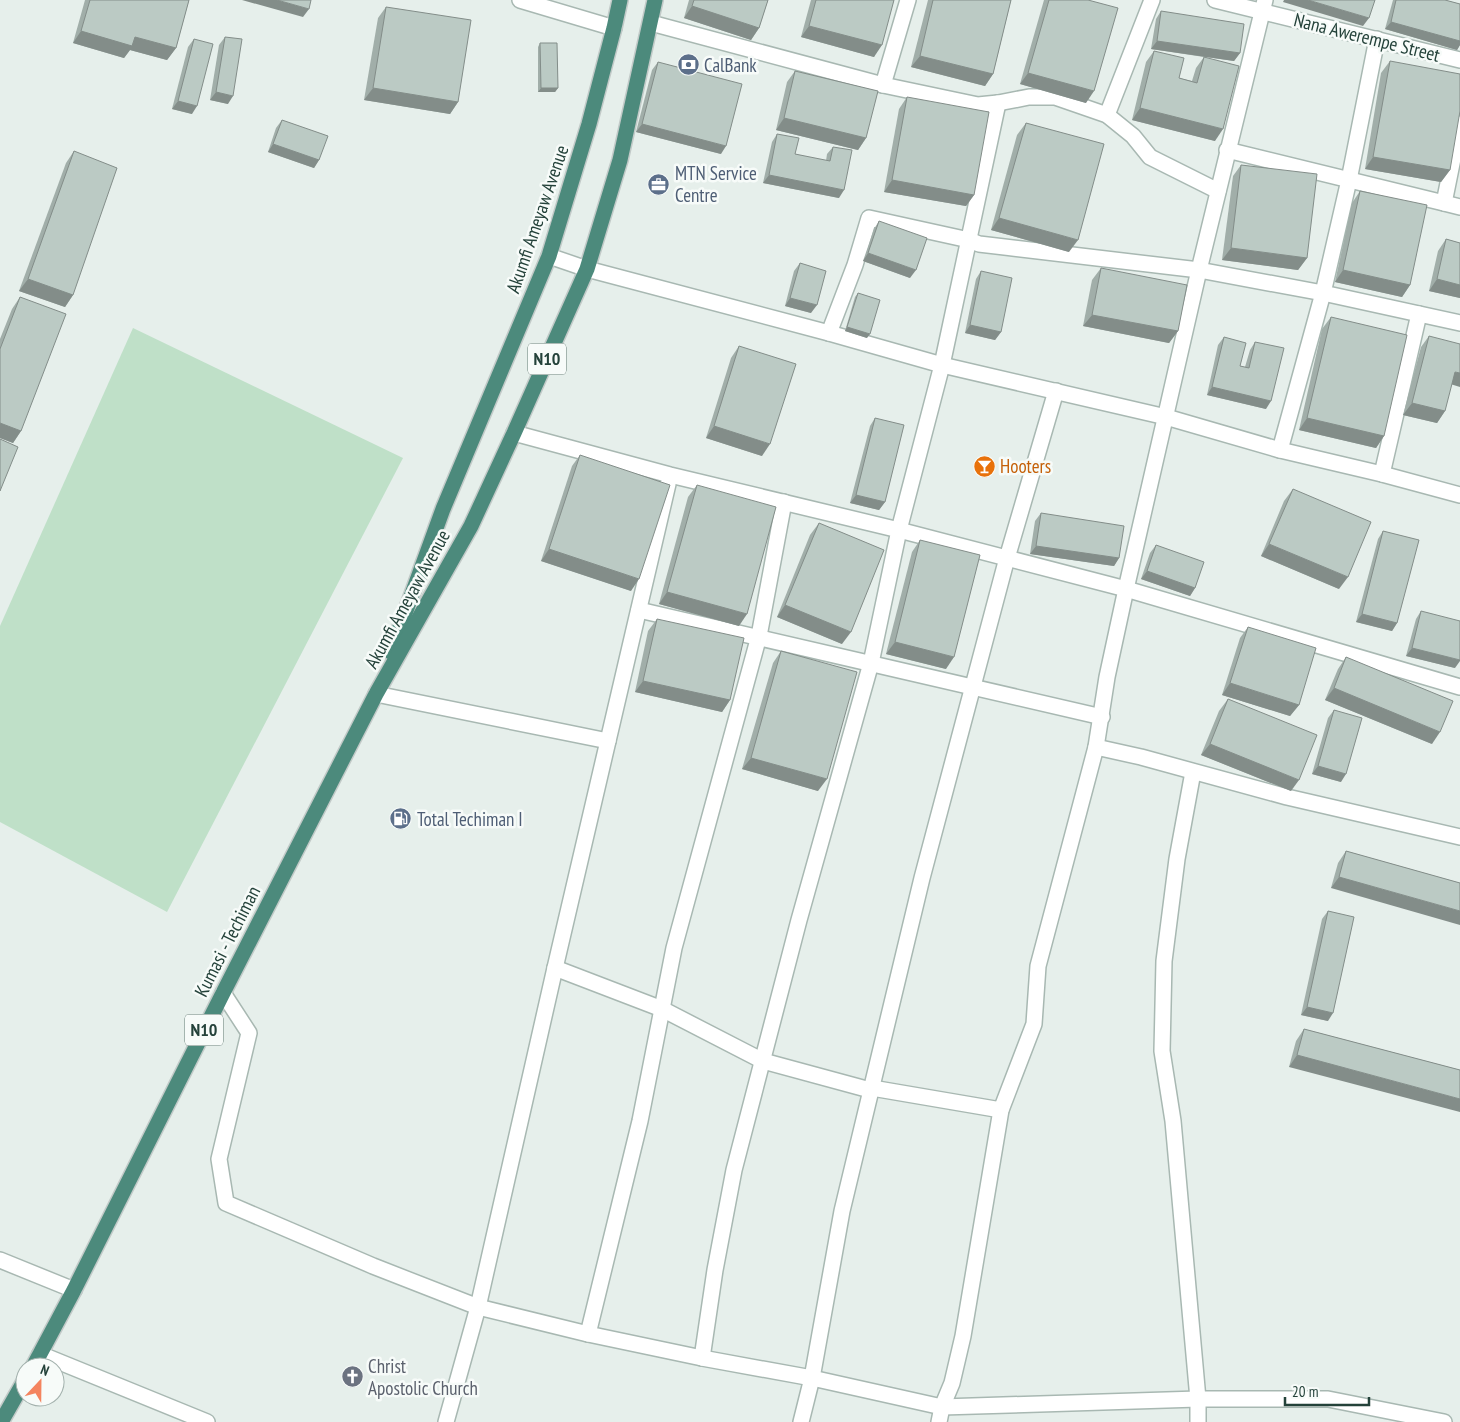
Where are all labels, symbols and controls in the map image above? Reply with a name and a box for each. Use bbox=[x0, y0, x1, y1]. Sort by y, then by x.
street label: Nana Awerempe Street bbox=[1291, 7, 1443, 67]
bank icon: CalBank bbox=[676, 53, 700, 77]
place label: CalBank bbox=[704, 53, 757, 77]
street label: Akumfi Ameyaw Avenue bbox=[500, 142, 574, 296]
place label: MTN Service Centre bbox=[675, 161, 757, 207]
office icon: MTN Service Centre bbox=[647, 172, 671, 196]
road number: N10 bbox=[528, 344, 566, 374]
bar icon: Hooters bbox=[972, 454, 996, 478]
place label: Hooters bbox=[1000, 454, 1051, 478]
street label: Akumfi Ameyaw Avenue bbox=[359, 525, 455, 673]
fuel station icon: Total Techiman I bbox=[389, 807, 413, 831]
place label: Total Techiman I bbox=[417, 807, 523, 831]
street label: Kumasi - Techiman bbox=[189, 882, 265, 1000]
road number: N10 bbox=[185, 1014, 223, 1046]
place label: Christ Apostolic Church bbox=[368, 1354, 478, 1400]
north arrow bbox=[15, 1357, 65, 1407]
text: N bbox=[38, 1360, 52, 1380]
church icon: Christ Apostolic Church bbox=[340, 1365, 364, 1389]
scale bar bbox=[1285, 1374, 1369, 1406]
text: 20 m bbox=[1292, 1382, 1318, 1401]

